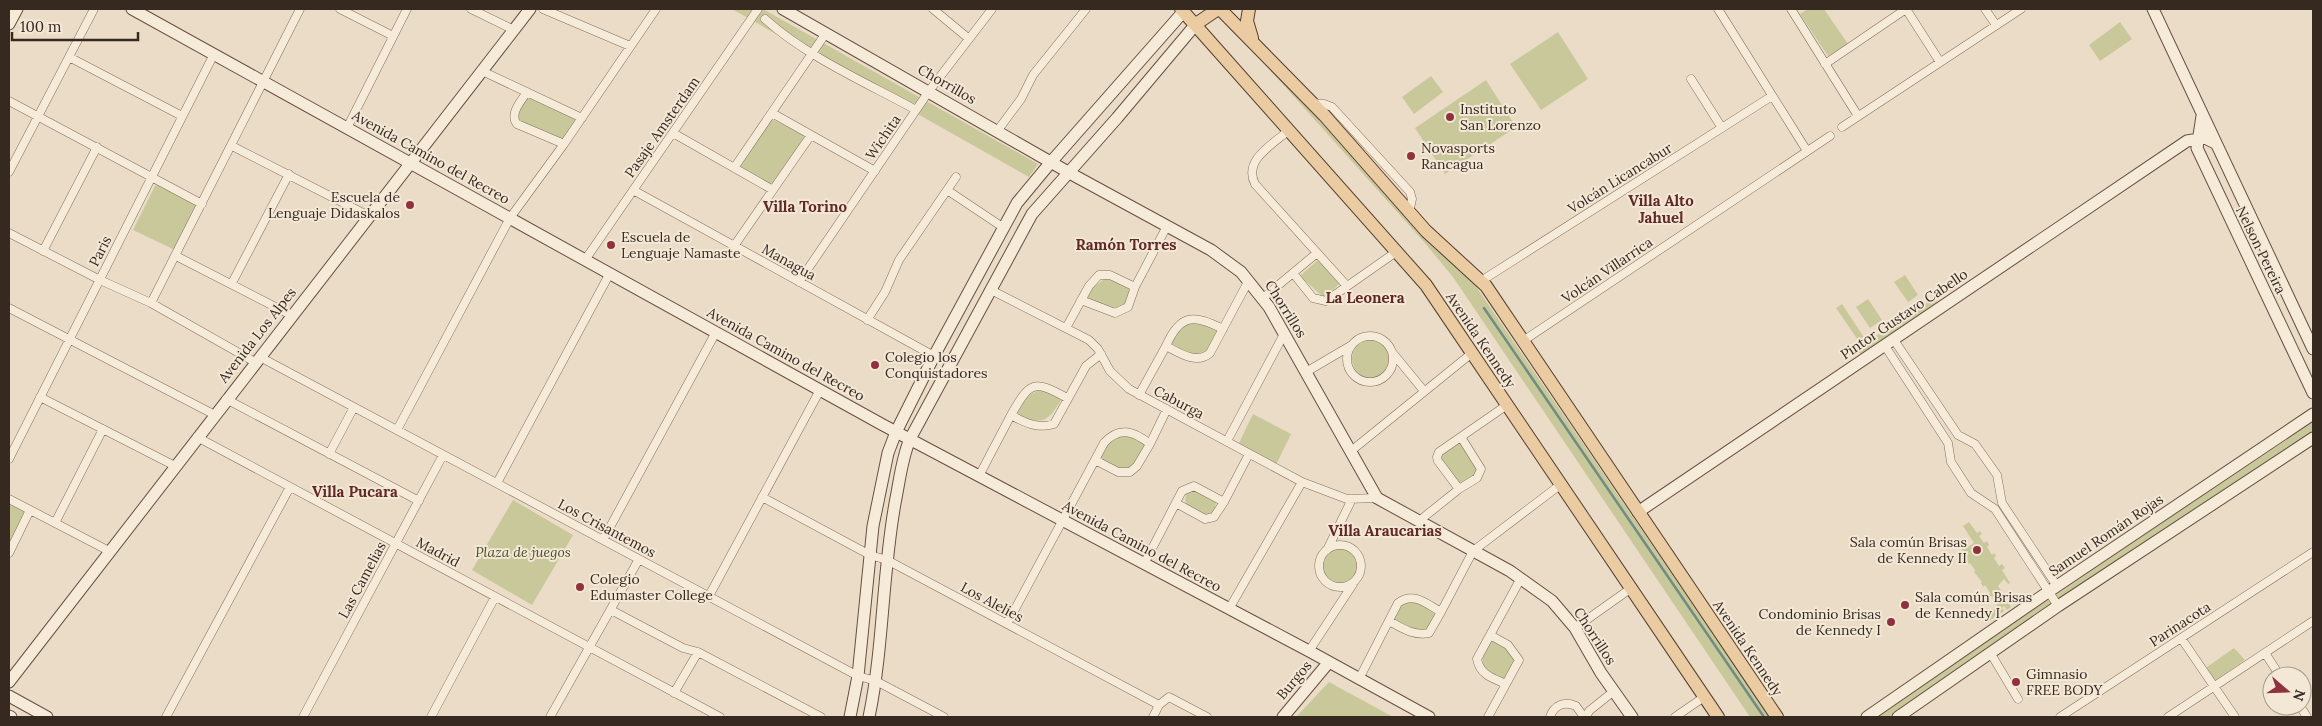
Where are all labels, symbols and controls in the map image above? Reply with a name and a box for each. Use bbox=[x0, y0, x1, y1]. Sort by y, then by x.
scale bar bbox=[12, 10, 139, 42]
text: 100 m bbox=[20, 17, 61, 36]
street label: Chorrillos bbox=[914, 60, 980, 108]
street label: Pasaje Amsterdam bbox=[620, 73, 704, 181]
place label: Instituto San Lorenzo bbox=[1460, 100, 1541, 134]
street label: Avenida Camino del Recreo bbox=[348, 106, 513, 208]
street label: Wichita bbox=[861, 111, 905, 163]
marker: Instituto San Lorenzo bbox=[1444, 111, 1456, 123]
place label: Novasports Rancagua bbox=[1421, 139, 1495, 173]
street label: Volcán Licancabur bbox=[1564, 139, 1676, 218]
marker: Novasports Rancagua bbox=[1405, 150, 1417, 162]
place label: Escuela de Lenguaje Didaskalos bbox=[268, 188, 400, 222]
district label: Villa Alto Jahuel bbox=[1628, 191, 1694, 227]
district label: Villa Torino bbox=[763, 197, 847, 216]
marker: Escuela de Lenguaje Didaskalos bbox=[404, 199, 416, 211]
street label: Nelson Pereira bbox=[2232, 203, 2290, 297]
place label: Escuela de Lenguaje Namaste bbox=[621, 228, 741, 262]
street label: Paris bbox=[85, 233, 115, 269]
street label: Volcán Villarrica bbox=[1557, 233, 1656, 308]
district label: Ramón Torres bbox=[1075, 235, 1177, 254]
marker: Escuela de Lenguaje Namaste bbox=[605, 239, 617, 251]
street label: Managua bbox=[759, 240, 819, 284]
street label: Pintor Gustavo Cabello bbox=[1837, 265, 1971, 363]
street label: Chorrillos bbox=[1261, 277, 1311, 341]
street label: Avenida Los Alpes bbox=[214, 284, 300, 387]
district label: La Leonera bbox=[1325, 288, 1405, 307]
street label: Avenida Kennedy bbox=[1442, 288, 1520, 392]
street label: Avenida Camino del Recreo bbox=[703, 303, 868, 405]
place label: Colegio los Conquistadores bbox=[885, 348, 988, 382]
marker: Colegio los Conquistadores bbox=[869, 359, 881, 371]
street label: Caburga bbox=[1151, 381, 1207, 423]
district label: Villa Pucara bbox=[312, 482, 398, 501]
street label: Samuel Román Rojas bbox=[2045, 490, 2167, 580]
street label: Los Crisantemos bbox=[555, 495, 659, 561]
street label: Avenida Camino del Recreo bbox=[1059, 496, 1225, 596]
district label: Villa Araucarias bbox=[1328, 521, 1442, 540]
street label: Madrid bbox=[413, 533, 463, 571]
place label: Sala común Brisas de Kennedy II bbox=[1850, 533, 1967, 567]
street label: Las Camelias bbox=[334, 539, 390, 621]
park label: Plaza de juegos bbox=[475, 543, 571, 561]
marker: Sala común Brisas de Kennedy II bbox=[1971, 544, 1983, 556]
place label: Colegio Edumaster College bbox=[590, 570, 713, 604]
street label: Los Alelies bbox=[958, 578, 1026, 626]
marker: Colegio Edumaster College bbox=[574, 581, 586, 593]
place label: Sala común Brisas de Kennedy I bbox=[1915, 588, 2032, 622]
street label: Avenida Kennedy bbox=[1709, 596, 1787, 700]
street label: Parinacota bbox=[2146, 598, 2214, 650]
marker: Sala común Brisas de Kennedy I bbox=[1899, 599, 1911, 611]
street label: Chorrillos bbox=[1570, 604, 1620, 668]
place label: Condominio Brisas de Kennedy I bbox=[1758, 605, 1881, 639]
marker: Condominio Brisas de Kennedy I bbox=[1885, 616, 1897, 628]
street label: Burgos bbox=[1273, 657, 1315, 703]
place label: Gimnasio FREE BODY bbox=[2026, 665, 2103, 699]
north arrow bbox=[2262, 666, 2312, 716]
marker: Gimnasio FREE BODY bbox=[2010, 676, 2022, 688]
text: N bbox=[2289, 687, 2310, 703]

